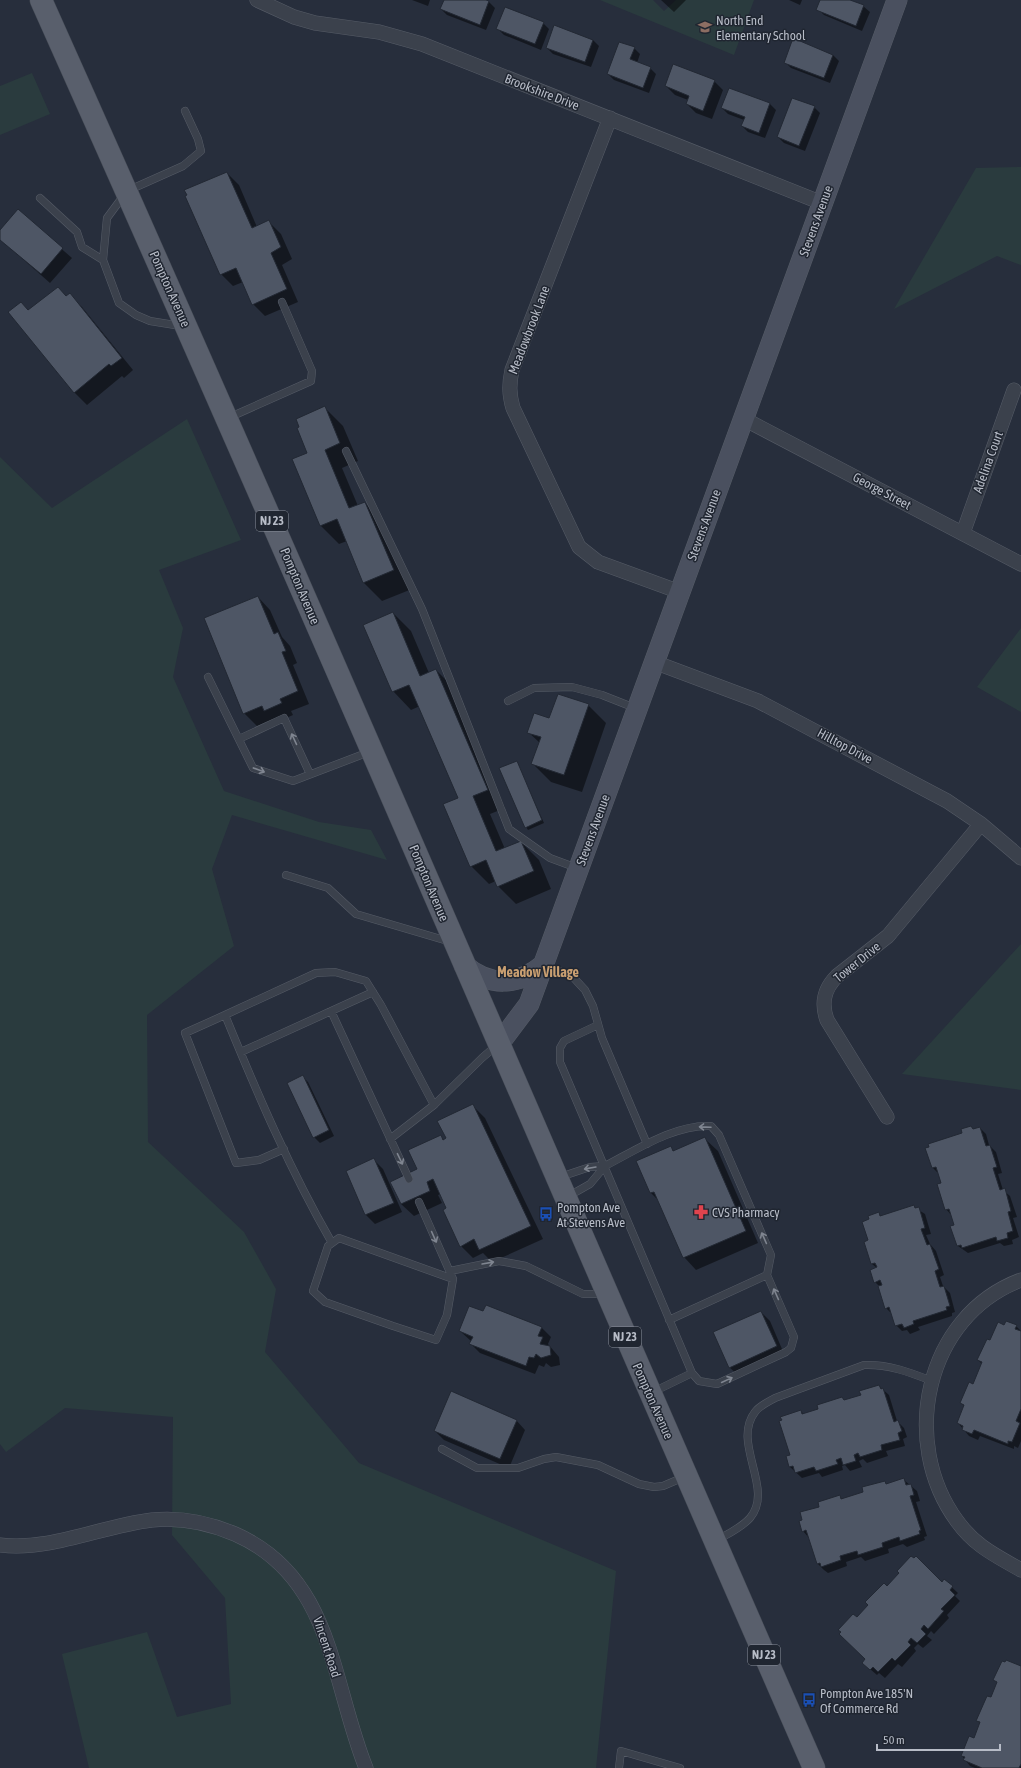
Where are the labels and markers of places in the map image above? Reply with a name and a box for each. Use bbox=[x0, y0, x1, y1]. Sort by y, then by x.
place label: North End Elementary School bbox=[716, 13, 806, 43]
school or university icon: North End Elementary School bbox=[697, 19, 713, 35]
place label: Pompton Ave At Stevens Ave bbox=[557, 1200, 625, 1230]
pharmacy icon: CVS Pharmacy bbox=[693, 1204, 709, 1220]
place label: CVS Pharmacy bbox=[712, 1205, 780, 1220]
bus stop icon: Pompton Ave At Stevens Ave bbox=[538, 1206, 554, 1222]
place label: Pompton Ave 185'N Of Commerce Rd bbox=[820, 1686, 913, 1716]
bus stop icon: Pompton Ave 185'N Of Commerce Rd bbox=[801, 1692, 817, 1708]

